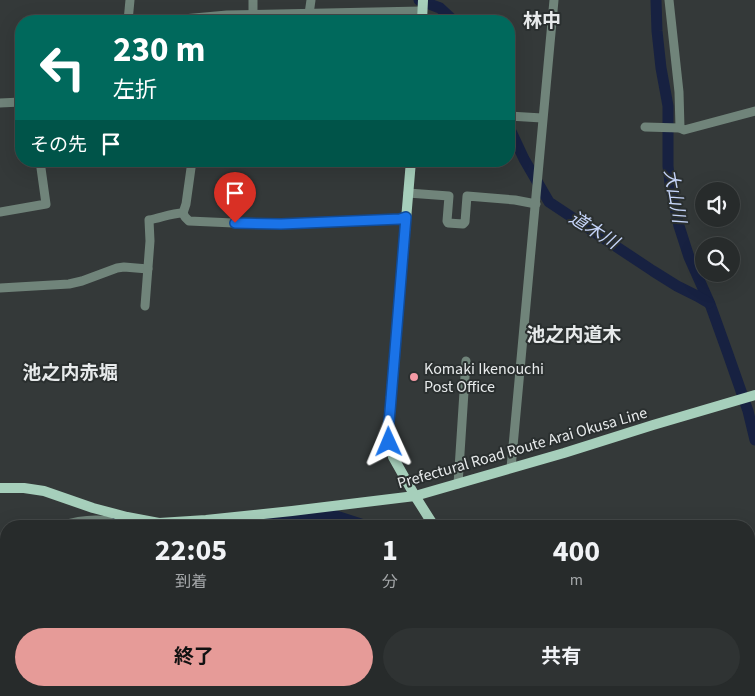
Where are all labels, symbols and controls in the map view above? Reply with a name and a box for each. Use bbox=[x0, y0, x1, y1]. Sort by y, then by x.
district label: 林中 bbox=[523, 8, 561, 35]
text: 230 m bbox=[113, 25, 205, 75]
icon: left bbox=[30, 35, 95, 100]
text: 左折 bbox=[113, 74, 157, 106]
icon: arrive bbox=[97, 130, 125, 158]
text: その先 bbox=[30, 132, 87, 159]
water label: 大山川 bbox=[658, 167, 692, 227]
pin bbox=[214, 172, 256, 223]
icon: arrive bbox=[221, 179, 249, 207]
map controls bbox=[695, 182, 740, 282]
button: sound bbox=[695, 182, 740, 227]
water label: 道木川 bbox=[564, 206, 625, 256]
button: search bbox=[695, 237, 740, 282]
district label: 池之内道木 bbox=[526, 322, 622, 349]
place label: Komaki Ikenouchi Post Office bbox=[424, 358, 544, 398]
district label: 池之内赤堀 bbox=[22, 360, 118, 387]
marker: Komaki Ikenouchi Post Office bbox=[408, 371, 420, 383]
street label: Prefectural Road Route Arai Okusa Line bbox=[395, 402, 650, 494]
position arrow bbox=[362, 415, 414, 467]
text: 22:05 bbox=[155, 529, 227, 572]
text: 1 bbox=[382, 529, 398, 572]
text: 400 bbox=[553, 530, 600, 573]
text: m bbox=[570, 569, 583, 591]
text: 到着 bbox=[175, 571, 207, 593]
text: 分 bbox=[382, 571, 398, 593]
button: 終了 bbox=[15, 628, 373, 686]
button: 共有 bbox=[383, 628, 740, 686]

